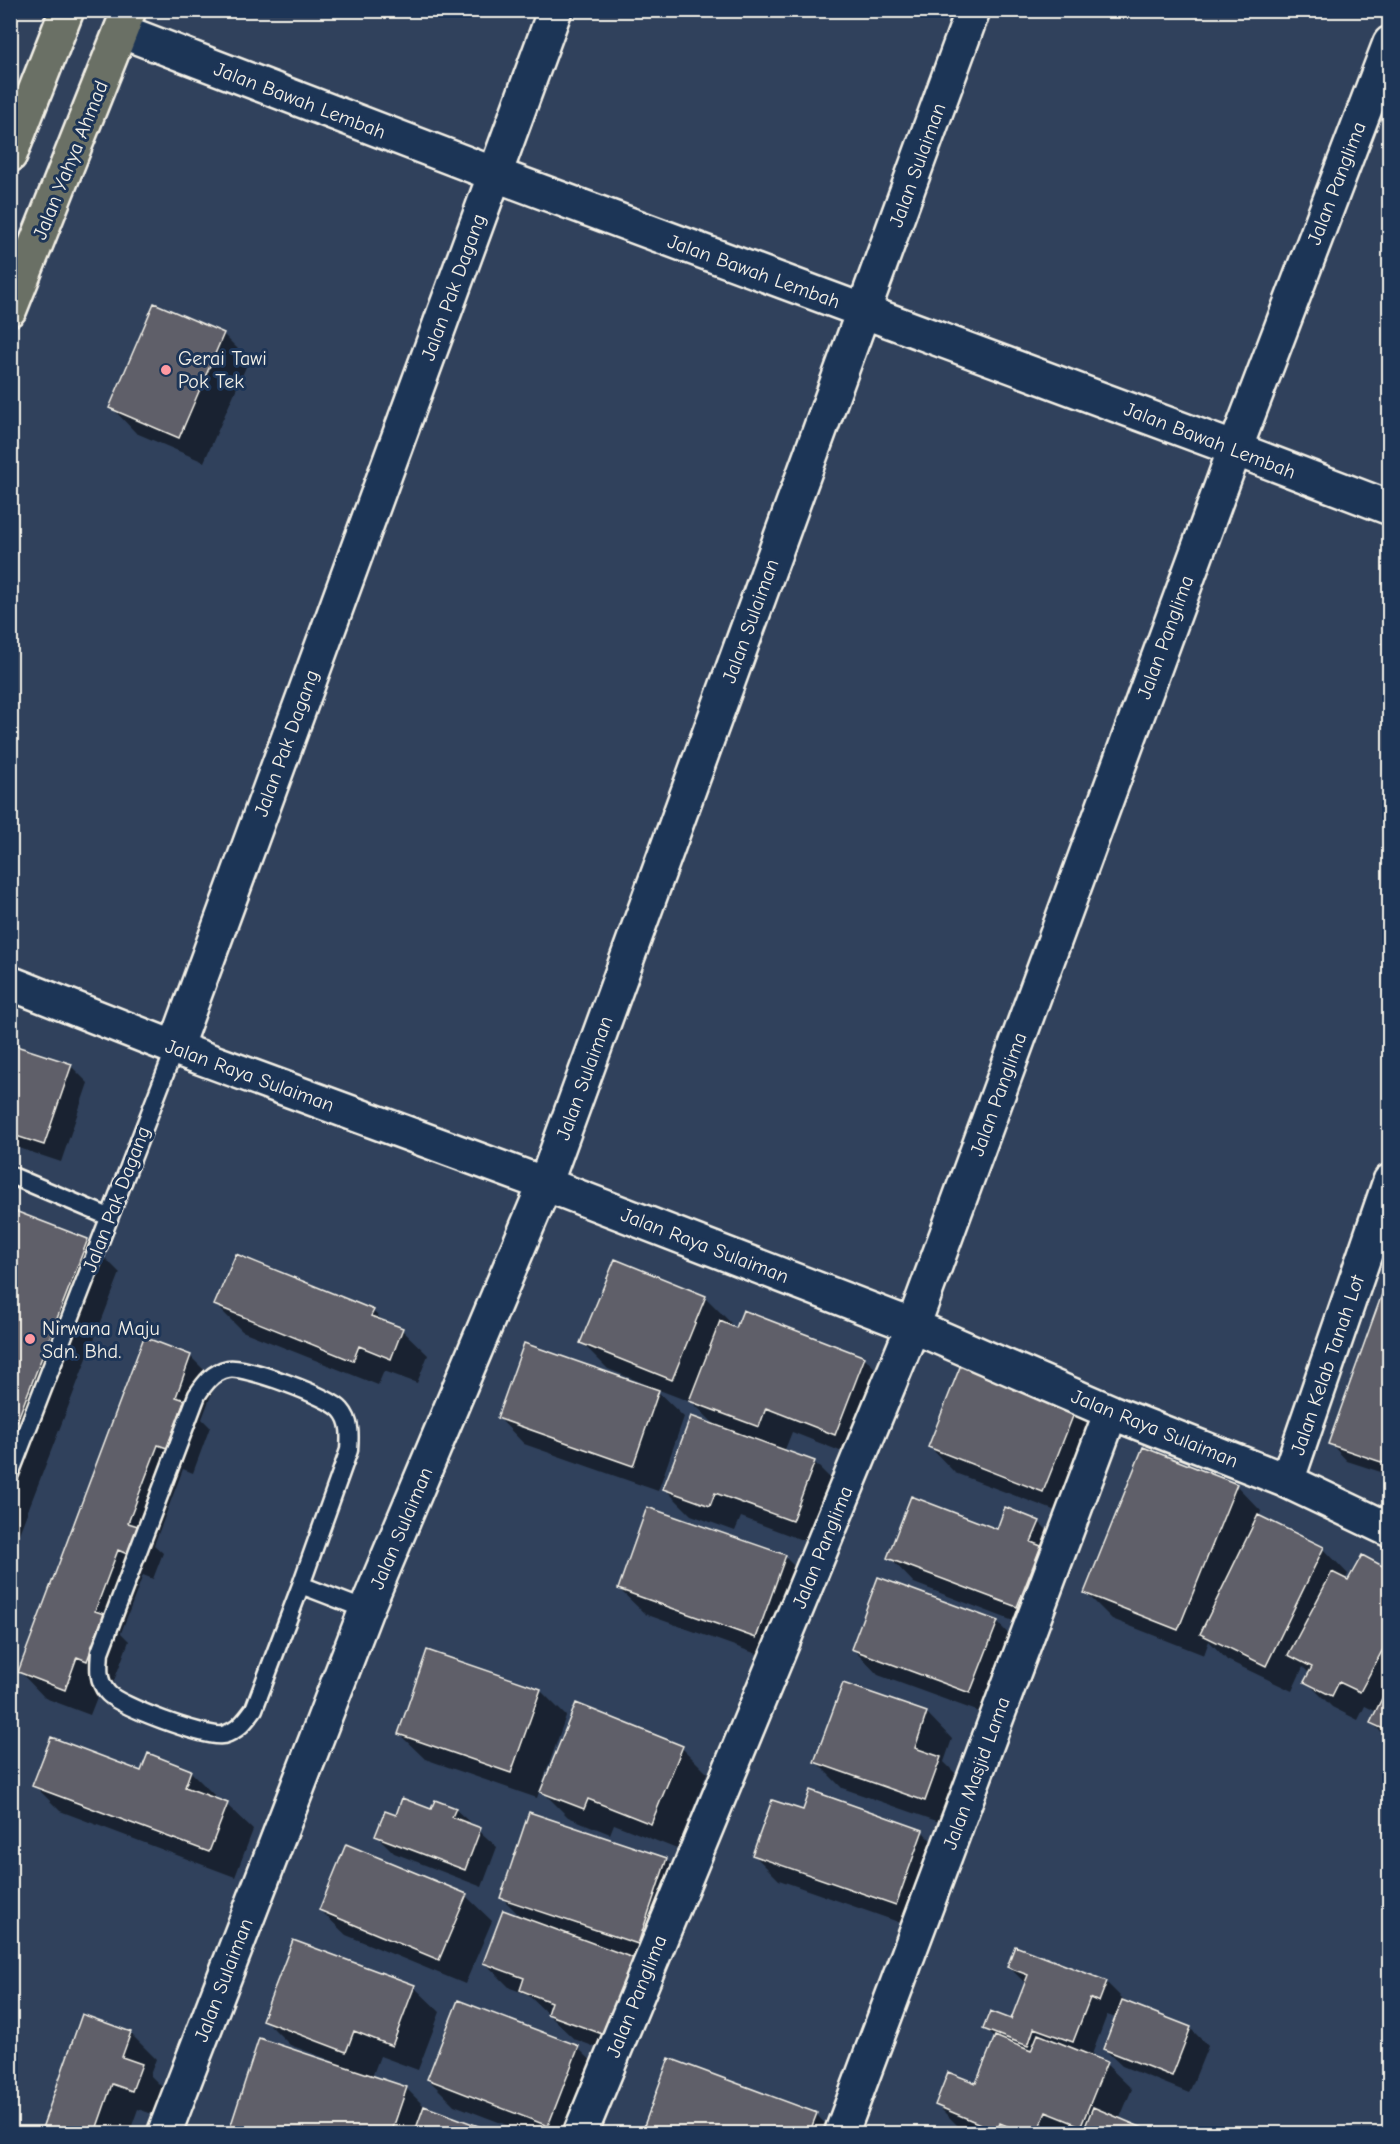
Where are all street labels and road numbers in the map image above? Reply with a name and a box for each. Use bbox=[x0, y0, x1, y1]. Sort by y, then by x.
street label: Jalan Bawah Lembah bbox=[211, 57, 389, 144]
street label: Jalan Yahya Ahmad bbox=[28, 78, 113, 243]
street label: Jalan Sulaiman bbox=[884, 100, 951, 230]
street label: Jalan Panglima bbox=[1302, 118, 1371, 248]
street label: Jalan Pak Dagang bbox=[416, 211, 491, 364]
street label: Jalan Bawah Lembah bbox=[664, 230, 843, 313]
street label: Jalan Bawah Lembah bbox=[1121, 397, 1299, 484]
street label: Jalan Sulaiman bbox=[717, 556, 784, 686]
street label: Jalan Panglima bbox=[1132, 572, 1199, 702]
street label: Jalan Pak Dagang bbox=[249, 667, 324, 820]
street label: Jalan Sulaiman bbox=[551, 1013, 618, 1143]
street label: Jalan Panglima bbox=[965, 1029, 1032, 1159]
street label: Jalan Raya Sulaiman bbox=[162, 1034, 337, 1117]
street label: Jalan Pak Dagang bbox=[78, 1123, 155, 1275]
street label: Jalan Raya Sulaiman bbox=[618, 1203, 792, 1288]
street label: Jalan Kelab Tanah Lot bbox=[1286, 1271, 1369, 1458]
street label: Jalan Raya Sulaiman bbox=[1068, 1384, 1242, 1472]
street label: Jalan Sulaiman bbox=[365, 1464, 438, 1593]
street label: Jalan Panglima bbox=[787, 1483, 857, 1612]
street label: Jalan Masjid Lama bbox=[938, 1694, 1015, 1853]
street label: Jalan Sulaiman bbox=[189, 1915, 258, 2045]
street label: Jalan Panglima bbox=[601, 1932, 671, 2061]

